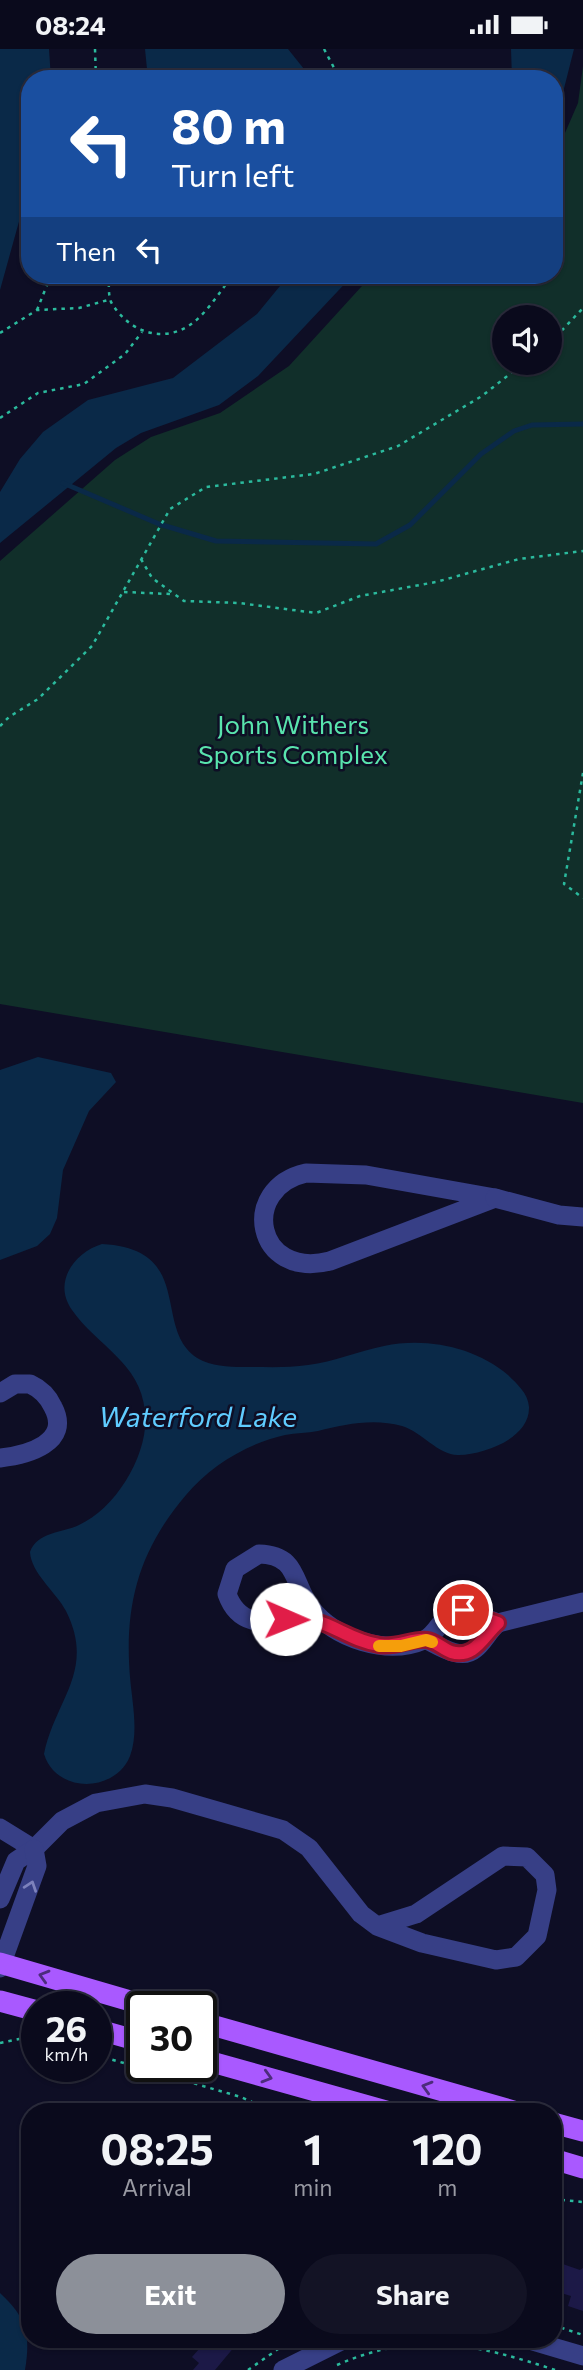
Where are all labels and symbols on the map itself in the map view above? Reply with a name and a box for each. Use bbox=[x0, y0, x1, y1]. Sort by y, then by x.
park label: John Withers Sports Complex bbox=[198, 708, 388, 769]
water label: Waterford Lake bbox=[99, 1399, 297, 1433]
pin bbox=[433, 1580, 493, 1640]
position arrow bbox=[249, 1582, 323, 1656]
one-way arrow bbox=[23, 1880, 37, 1893]
one-way arrow bbox=[39, 1970, 51, 1985]
speed limit sign: 30 bbox=[126, 1991, 217, 2082]
one-way arrow bbox=[261, 2069, 273, 2084]
one-way arrow bbox=[422, 2080, 434, 2095]

